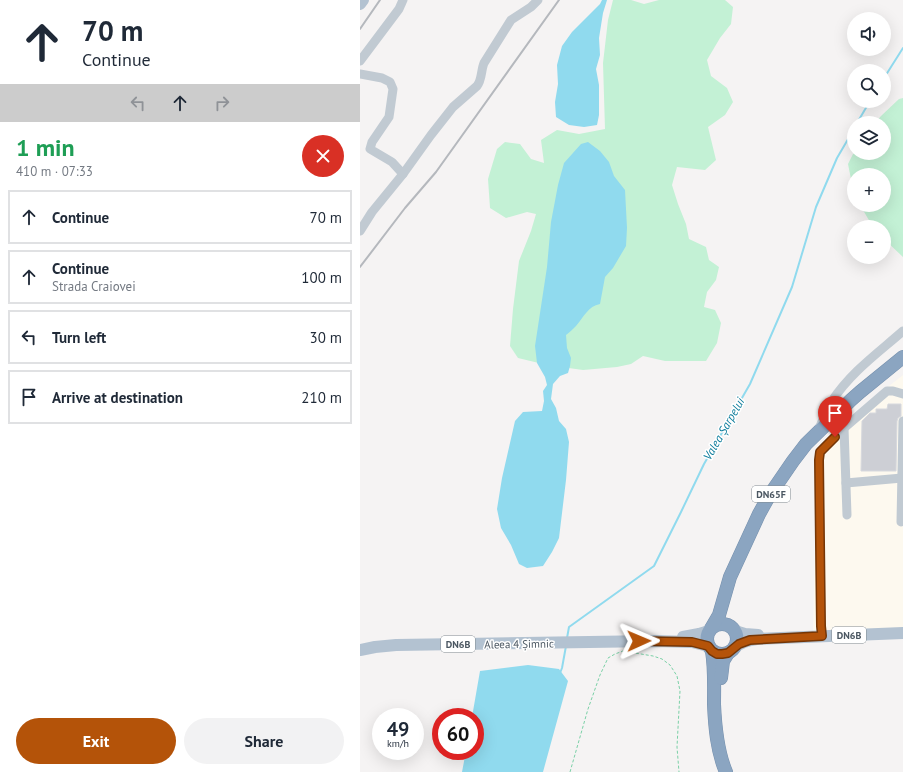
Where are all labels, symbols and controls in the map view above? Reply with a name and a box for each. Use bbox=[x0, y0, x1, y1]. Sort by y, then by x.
text: 70 m bbox=[82, 12, 143, 49]
map controls bbox=[847, 12, 891, 264]
button: sound bbox=[847, 12, 891, 56]
icon: ahead bbox=[16, 16, 68, 68]
text: Continue bbox=[82, 48, 151, 71]
button: search bbox=[847, 64, 891, 108]
icon: left bbox=[127, 92, 149, 114]
icon: ahead bbox=[169, 92, 191, 114]
icon: right bbox=[211, 92, 233, 114]
button: layers bbox=[847, 116, 891, 160]
text: 1 min bbox=[16, 132, 75, 163]
button: close bbox=[302, 135, 344, 177]
text: 410 m · 07:33 bbox=[16, 163, 93, 180]
button: + bbox=[847, 168, 891, 212]
icon: ahead bbox=[18, 206, 40, 228]
text: Continue bbox=[52, 208, 109, 227]
text: 70 m bbox=[309, 208, 342, 227]
button: − bbox=[847, 220, 891, 264]
text: Continue bbox=[52, 259, 109, 278]
icon: ahead bbox=[18, 266, 40, 288]
text: 100 m bbox=[301, 268, 342, 287]
text: Strada Craiovei bbox=[52, 278, 136, 295]
icon: left bbox=[18, 326, 40, 348]
text: Turn left bbox=[52, 328, 106, 347]
text: 30 m bbox=[309, 328, 342, 347]
icon: arrive bbox=[18, 386, 40, 408]
text: Arrive at destination bbox=[52, 388, 183, 407]
text: 210 m bbox=[301, 388, 342, 407]
water label: Valea Șarpelui bbox=[700, 394, 748, 463]
pin bbox=[818, 396, 852, 437]
icon: arrive bbox=[824, 402, 846, 424]
road number: DN65F bbox=[752, 486, 790, 502]
position arrow bbox=[618, 620, 660, 662]
road number: DN6B bbox=[832, 627, 866, 643]
road number: DN6B bbox=[441, 636, 475, 652]
street label: Aleea 4 Șimnic bbox=[484, 636, 554, 652]
speed limit sign: 60 bbox=[432, 708, 484, 760]
text: 49 bbox=[387, 716, 409, 742]
button: Exit bbox=[16, 718, 176, 764]
button: Share bbox=[184, 718, 344, 764]
text: km/h bbox=[387, 737, 409, 750]

